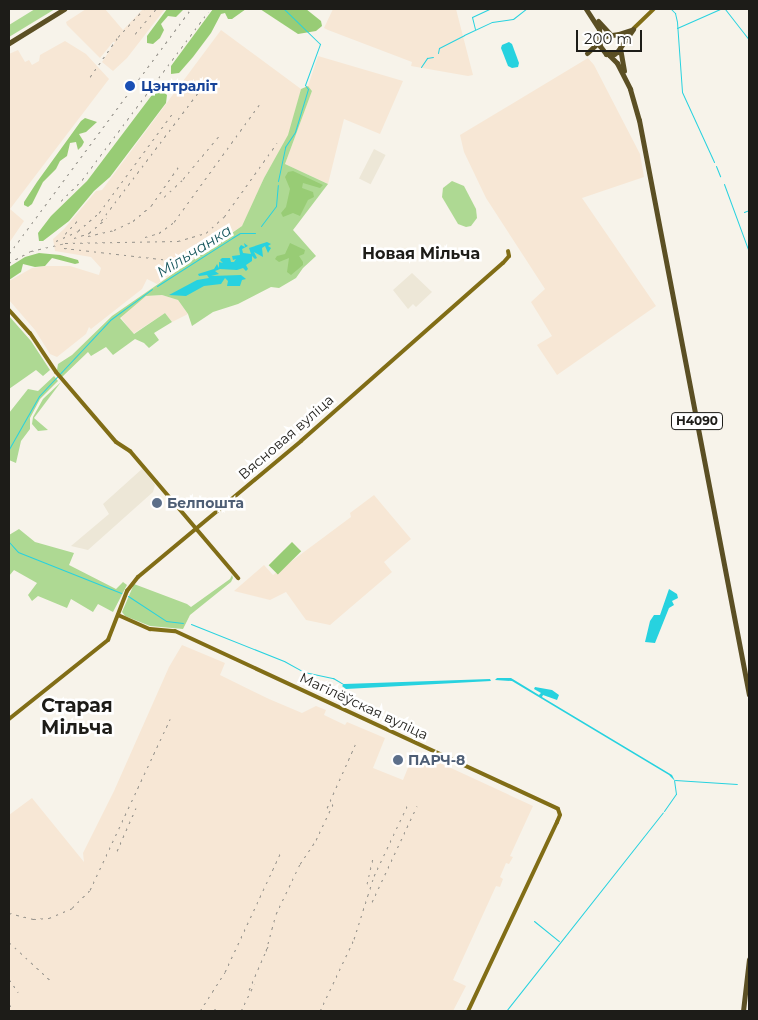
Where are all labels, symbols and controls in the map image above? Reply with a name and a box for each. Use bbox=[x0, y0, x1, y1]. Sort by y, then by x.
scale bar bbox=[578, 20, 644, 52]
text: 200 m bbox=[584, 29, 632, 48]
place label: Цэнтраліт bbox=[141, 78, 217, 94]
marker: Цэнтраліт bbox=[123, 79, 137, 93]
water label: Мільчанка bbox=[153, 221, 235, 281]
district label: Новая Мільча bbox=[362, 244, 480, 264]
street label: Вясновая вуліца bbox=[235, 391, 337, 483]
road number: Н4090 bbox=[671, 412, 723, 431]
place label: Белпошта bbox=[167, 495, 244, 511]
marker: Белпошта bbox=[151, 497, 163, 509]
street label: Магілёўская вуліца bbox=[297, 669, 431, 743]
district label: Старая Мільча bbox=[41, 695, 113, 739]
place label: ПАРЧ-8 bbox=[408, 752, 465, 768]
marker: ПАРЧ-8 bbox=[392, 754, 404, 766]

